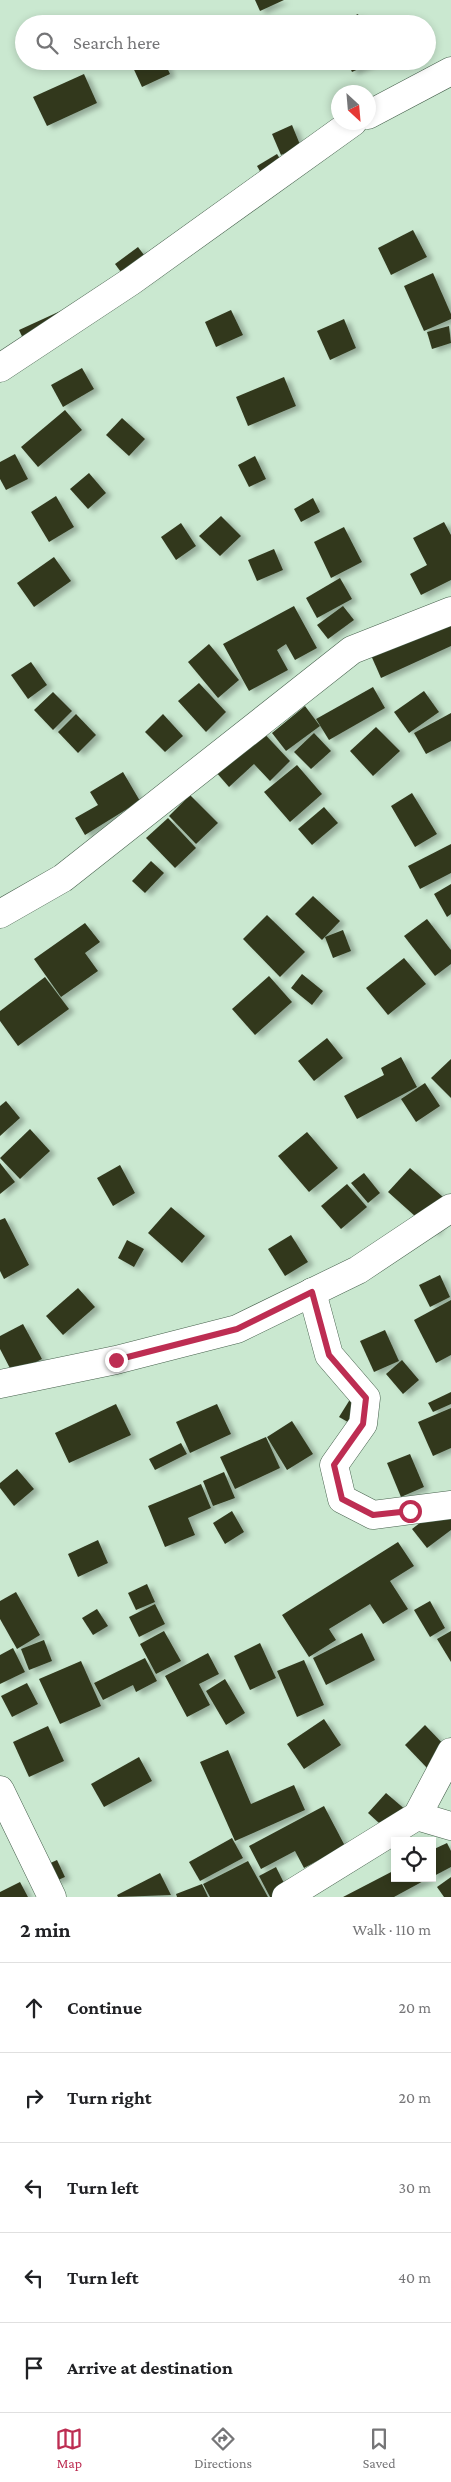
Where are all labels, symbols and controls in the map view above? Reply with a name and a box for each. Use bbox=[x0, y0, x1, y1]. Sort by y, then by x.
search box bbox=[15, 15, 436, 70]
icon: search bbox=[33, 29, 61, 57]
text: Search here bbox=[73, 32, 160, 53]
north arrow bbox=[331, 85, 376, 130]
route end bbox=[105, 1349, 128, 1372]
route start bbox=[399, 1500, 422, 1523]
map controls bbox=[391, 1837, 436, 1882]
button: locate bbox=[391, 1837, 436, 1882]
text: 2 min bbox=[20, 1918, 71, 1942]
text: Walk · 110 m bbox=[352, 1921, 431, 1938]
icon: ahead bbox=[20, 1994, 48, 2022]
text: Continue bbox=[67, 1997, 142, 2018]
text: 20 m bbox=[398, 1999, 431, 2016]
icon: right bbox=[20, 2084, 48, 2112]
text: Turn right bbox=[67, 2087, 152, 2108]
text: 20 m bbox=[398, 2089, 431, 2106]
icon: left bbox=[20, 2174, 48, 2202]
text: Turn left bbox=[67, 2177, 139, 2198]
text: 30 m bbox=[399, 2179, 431, 2196]
icon: left bbox=[20, 2264, 48, 2292]
text: Turn left bbox=[67, 2267, 139, 2288]
text: 40 m bbox=[398, 2269, 431, 2286]
icon: arrive bbox=[20, 2354, 48, 2382]
text: Arrive at destination bbox=[67, 2357, 233, 2378]
tab: Map bbox=[55, 2425, 83, 2471]
tab: Directions bbox=[194, 2425, 252, 2471]
tab: Saved bbox=[363, 2425, 396, 2471]

